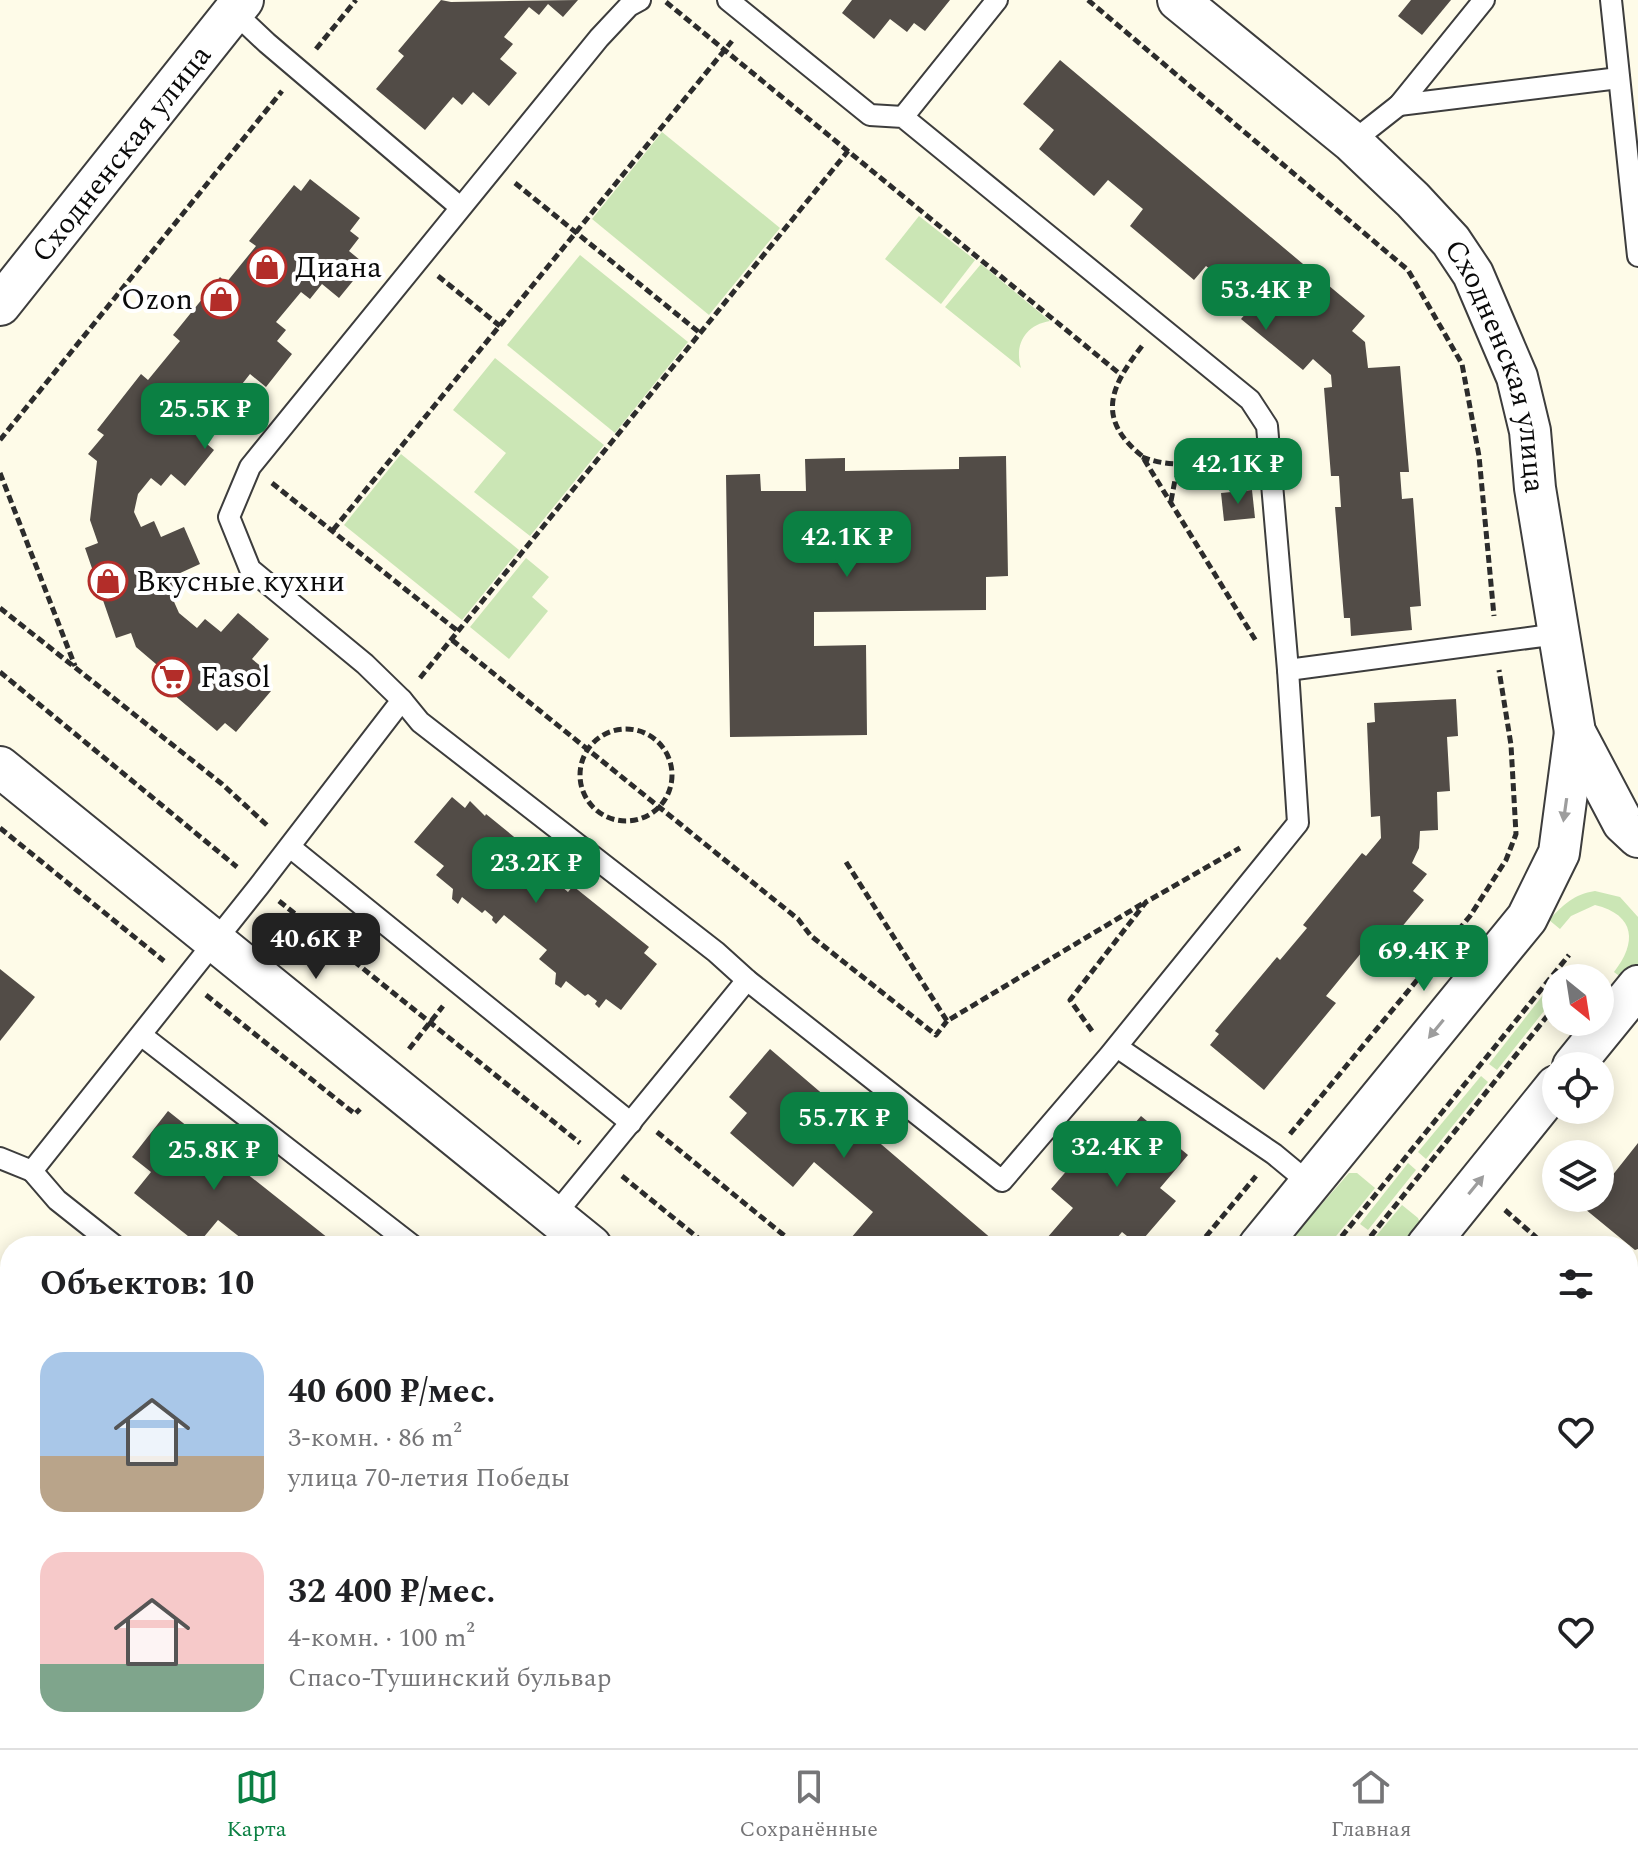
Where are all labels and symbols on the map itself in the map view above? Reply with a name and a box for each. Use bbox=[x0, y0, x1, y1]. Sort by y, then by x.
street label: Сходненская улица bbox=[20, 35, 223, 273]
street label: Сходненская улица bbox=[1432, 230, 1557, 495]
place label: Диана bbox=[295, 245, 382, 291]
shop icon: Диана bbox=[246, 246, 288, 288]
pin: 53.4K ₽ bbox=[1192, 264, 1340, 332]
place label: Ozon bbox=[121, 277, 193, 323]
shop icon: Ozon bbox=[200, 278, 242, 320]
pin: 25.5K ₽ bbox=[131, 383, 279, 451]
pin: 42.1K ₽ bbox=[1164, 438, 1312, 506]
pin: 42.1K ₽ bbox=[773, 511, 921, 579]
place label: Вкусные кухни bbox=[136, 559, 345, 605]
shop icon: Вкусные кухни bbox=[87, 560, 129, 602]
place label: Fasol bbox=[200, 655, 270, 701]
supermarket icon: Fasol bbox=[151, 656, 193, 698]
one-way arrow bbox=[1558, 798, 1571, 823]
pin: 23.2K ₽ bbox=[462, 837, 610, 905]
pin: 40.6K ₽ bbox=[242, 913, 390, 981]
pin: 69.4K ₽ bbox=[1350, 925, 1498, 993]
north arrow bbox=[1542, 964, 1614, 1036]
one-way arrow bbox=[1428, 1019, 1445, 1039]
pin: 55.7K ₽ bbox=[770, 1092, 918, 1160]
pin: 32.4K ₽ bbox=[1043, 1121, 1191, 1189]
pin: 25.8K ₽ bbox=[140, 1124, 288, 1192]
one-way arrow bbox=[1467, 1175, 1484, 1195]

